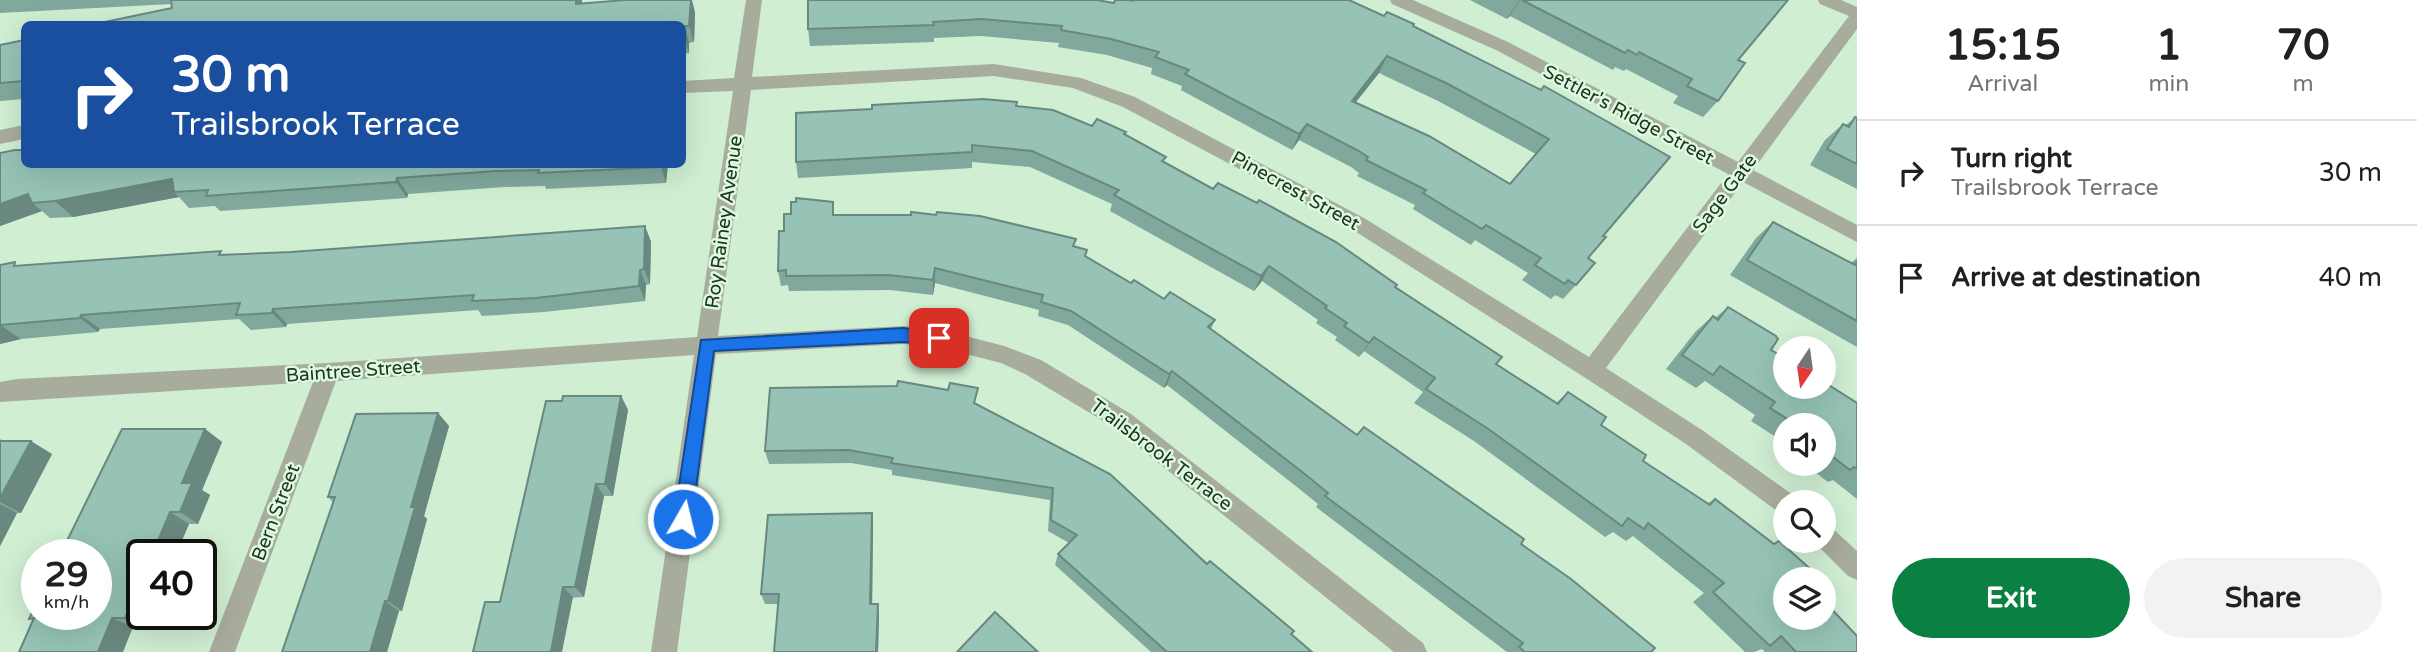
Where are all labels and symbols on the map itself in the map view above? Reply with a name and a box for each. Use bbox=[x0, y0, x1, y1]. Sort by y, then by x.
street label: Settler's Ridge Street bbox=[1539, 61, 1718, 169]
street label: Roy Rainey Avenue bbox=[701, 134, 747, 310]
street label: Pinecrest Street bbox=[1228, 147, 1363, 235]
street label: Sage Gate bbox=[1688, 150, 1762, 237]
pin bbox=[909, 308, 969, 368]
north arrow bbox=[1773, 336, 1836, 399]
street label: Baintree Street bbox=[285, 355, 421, 387]
street label: Trailsbrook Terrace bbox=[1086, 394, 1237, 515]
street label: Bern Street bbox=[247, 461, 304, 564]
position arrow bbox=[646, 482, 720, 556]
speed limit sign: 40 bbox=[126, 539, 217, 630]

